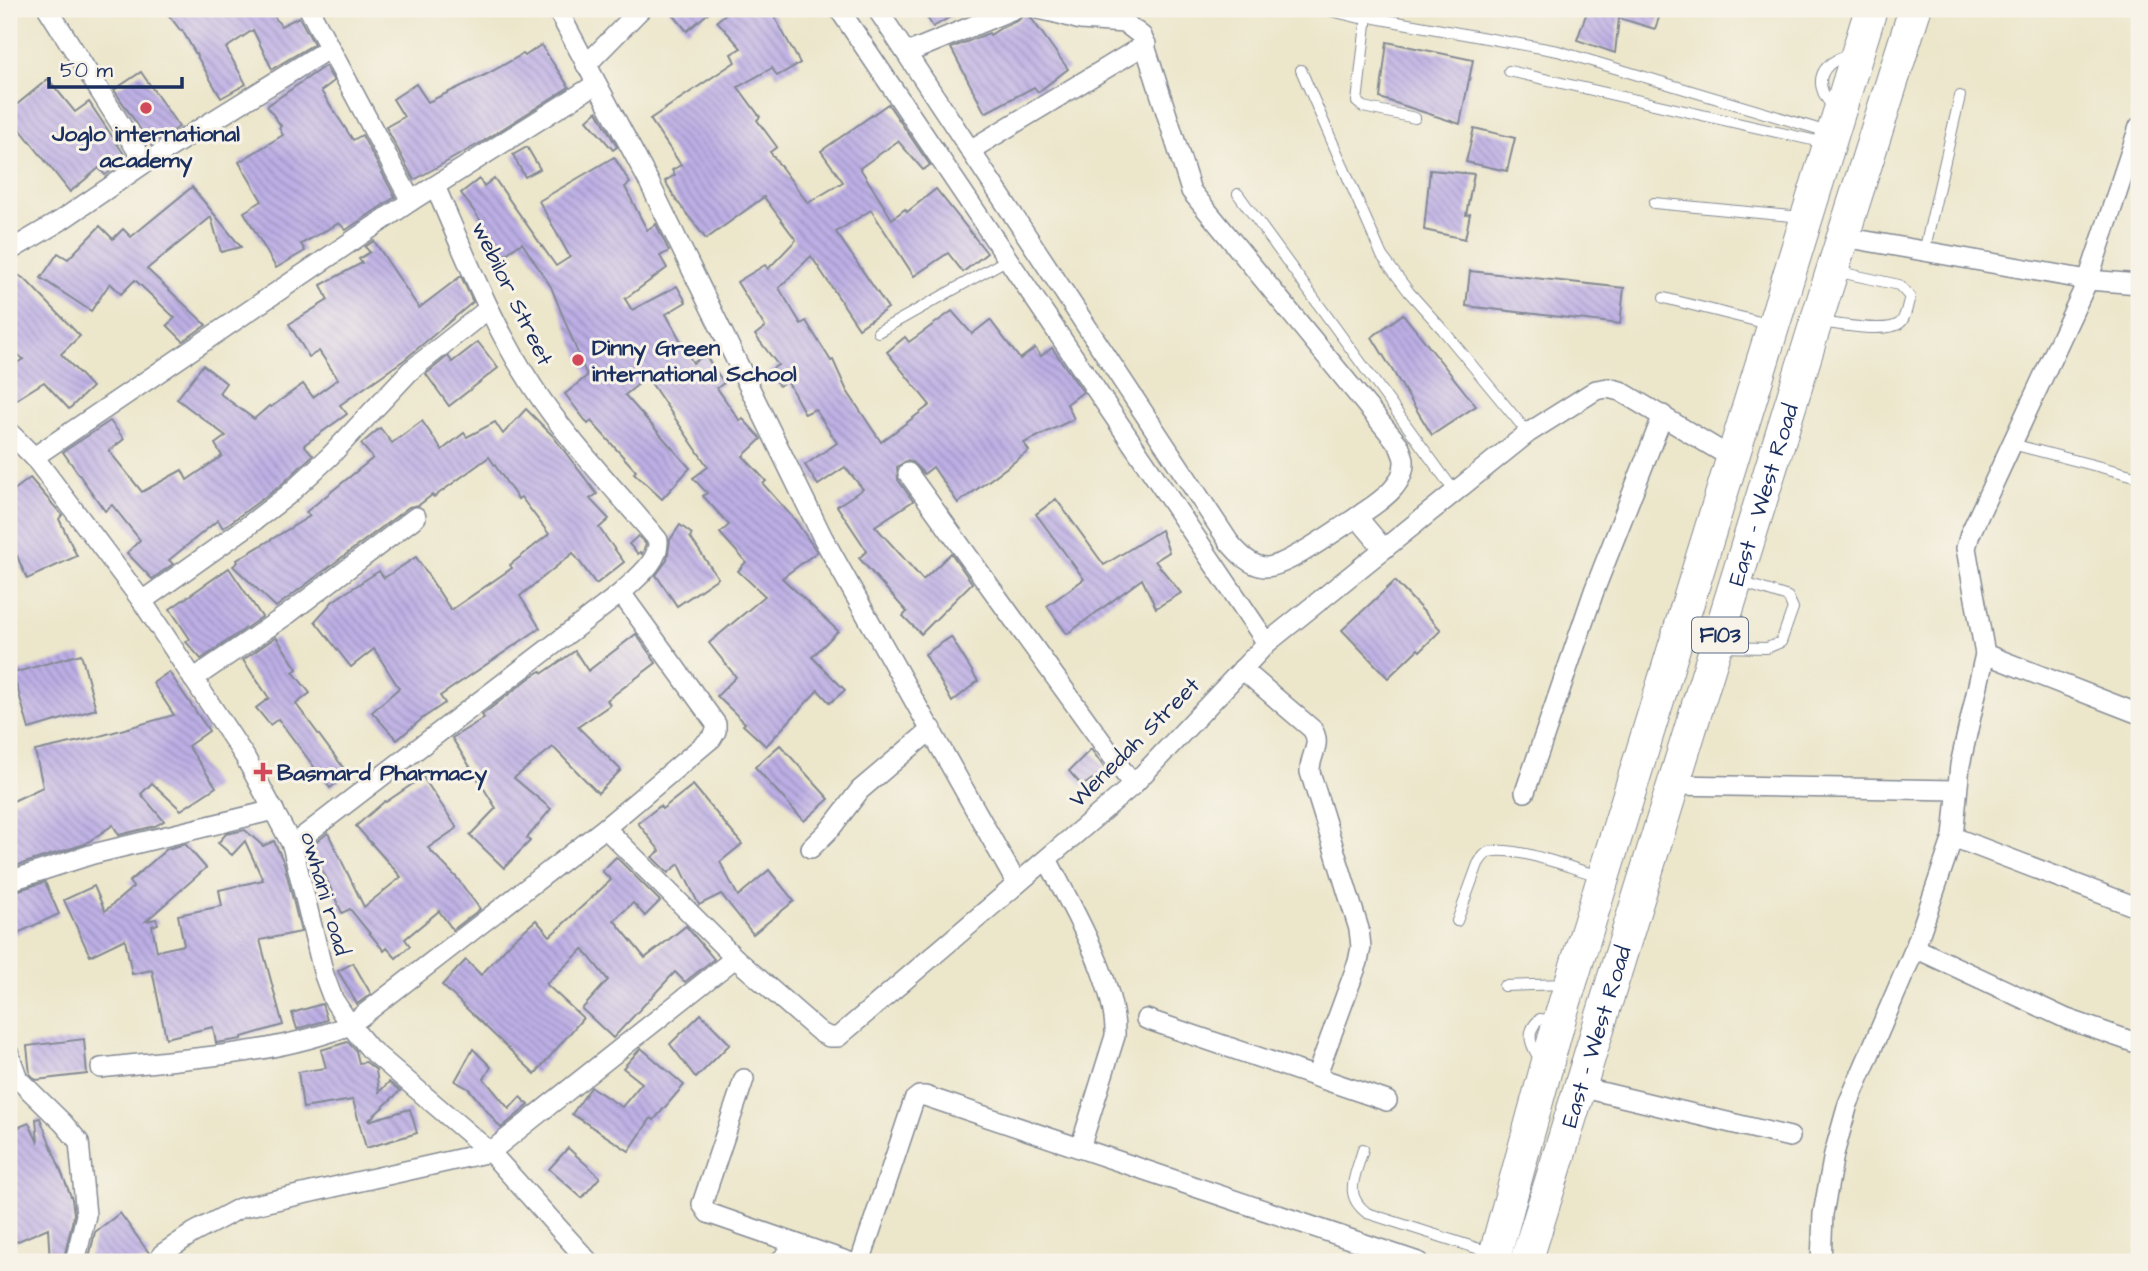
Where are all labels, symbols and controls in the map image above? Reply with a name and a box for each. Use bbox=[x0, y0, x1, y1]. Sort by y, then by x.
scale bar bbox=[49, 46, 182, 90]
text: 50 m bbox=[60, 56, 114, 85]
marker: Joglo international academy bbox=[138, 100, 154, 116]
place label: Joglo international academy bbox=[51, 118, 240, 178]
street label: webilor Street bbox=[463, 216, 561, 372]
place label: Dinny Green international School bbox=[592, 332, 797, 390]
marker: Dinny Green international School bbox=[570, 352, 586, 368]
street label: East - West Road bbox=[1721, 400, 1807, 590]
road number: F103 bbox=[1692, 618, 1748, 652]
street label: Wenedah Street bbox=[1062, 670, 1208, 815]
place label: Basmard Pharmacy bbox=[277, 757, 487, 791]
marker: Basmard Pharmacy bbox=[255, 764, 271, 780]
street label: owhani road bbox=[292, 827, 358, 959]
street label: East - West Road bbox=[1553, 942, 1640, 1132]

